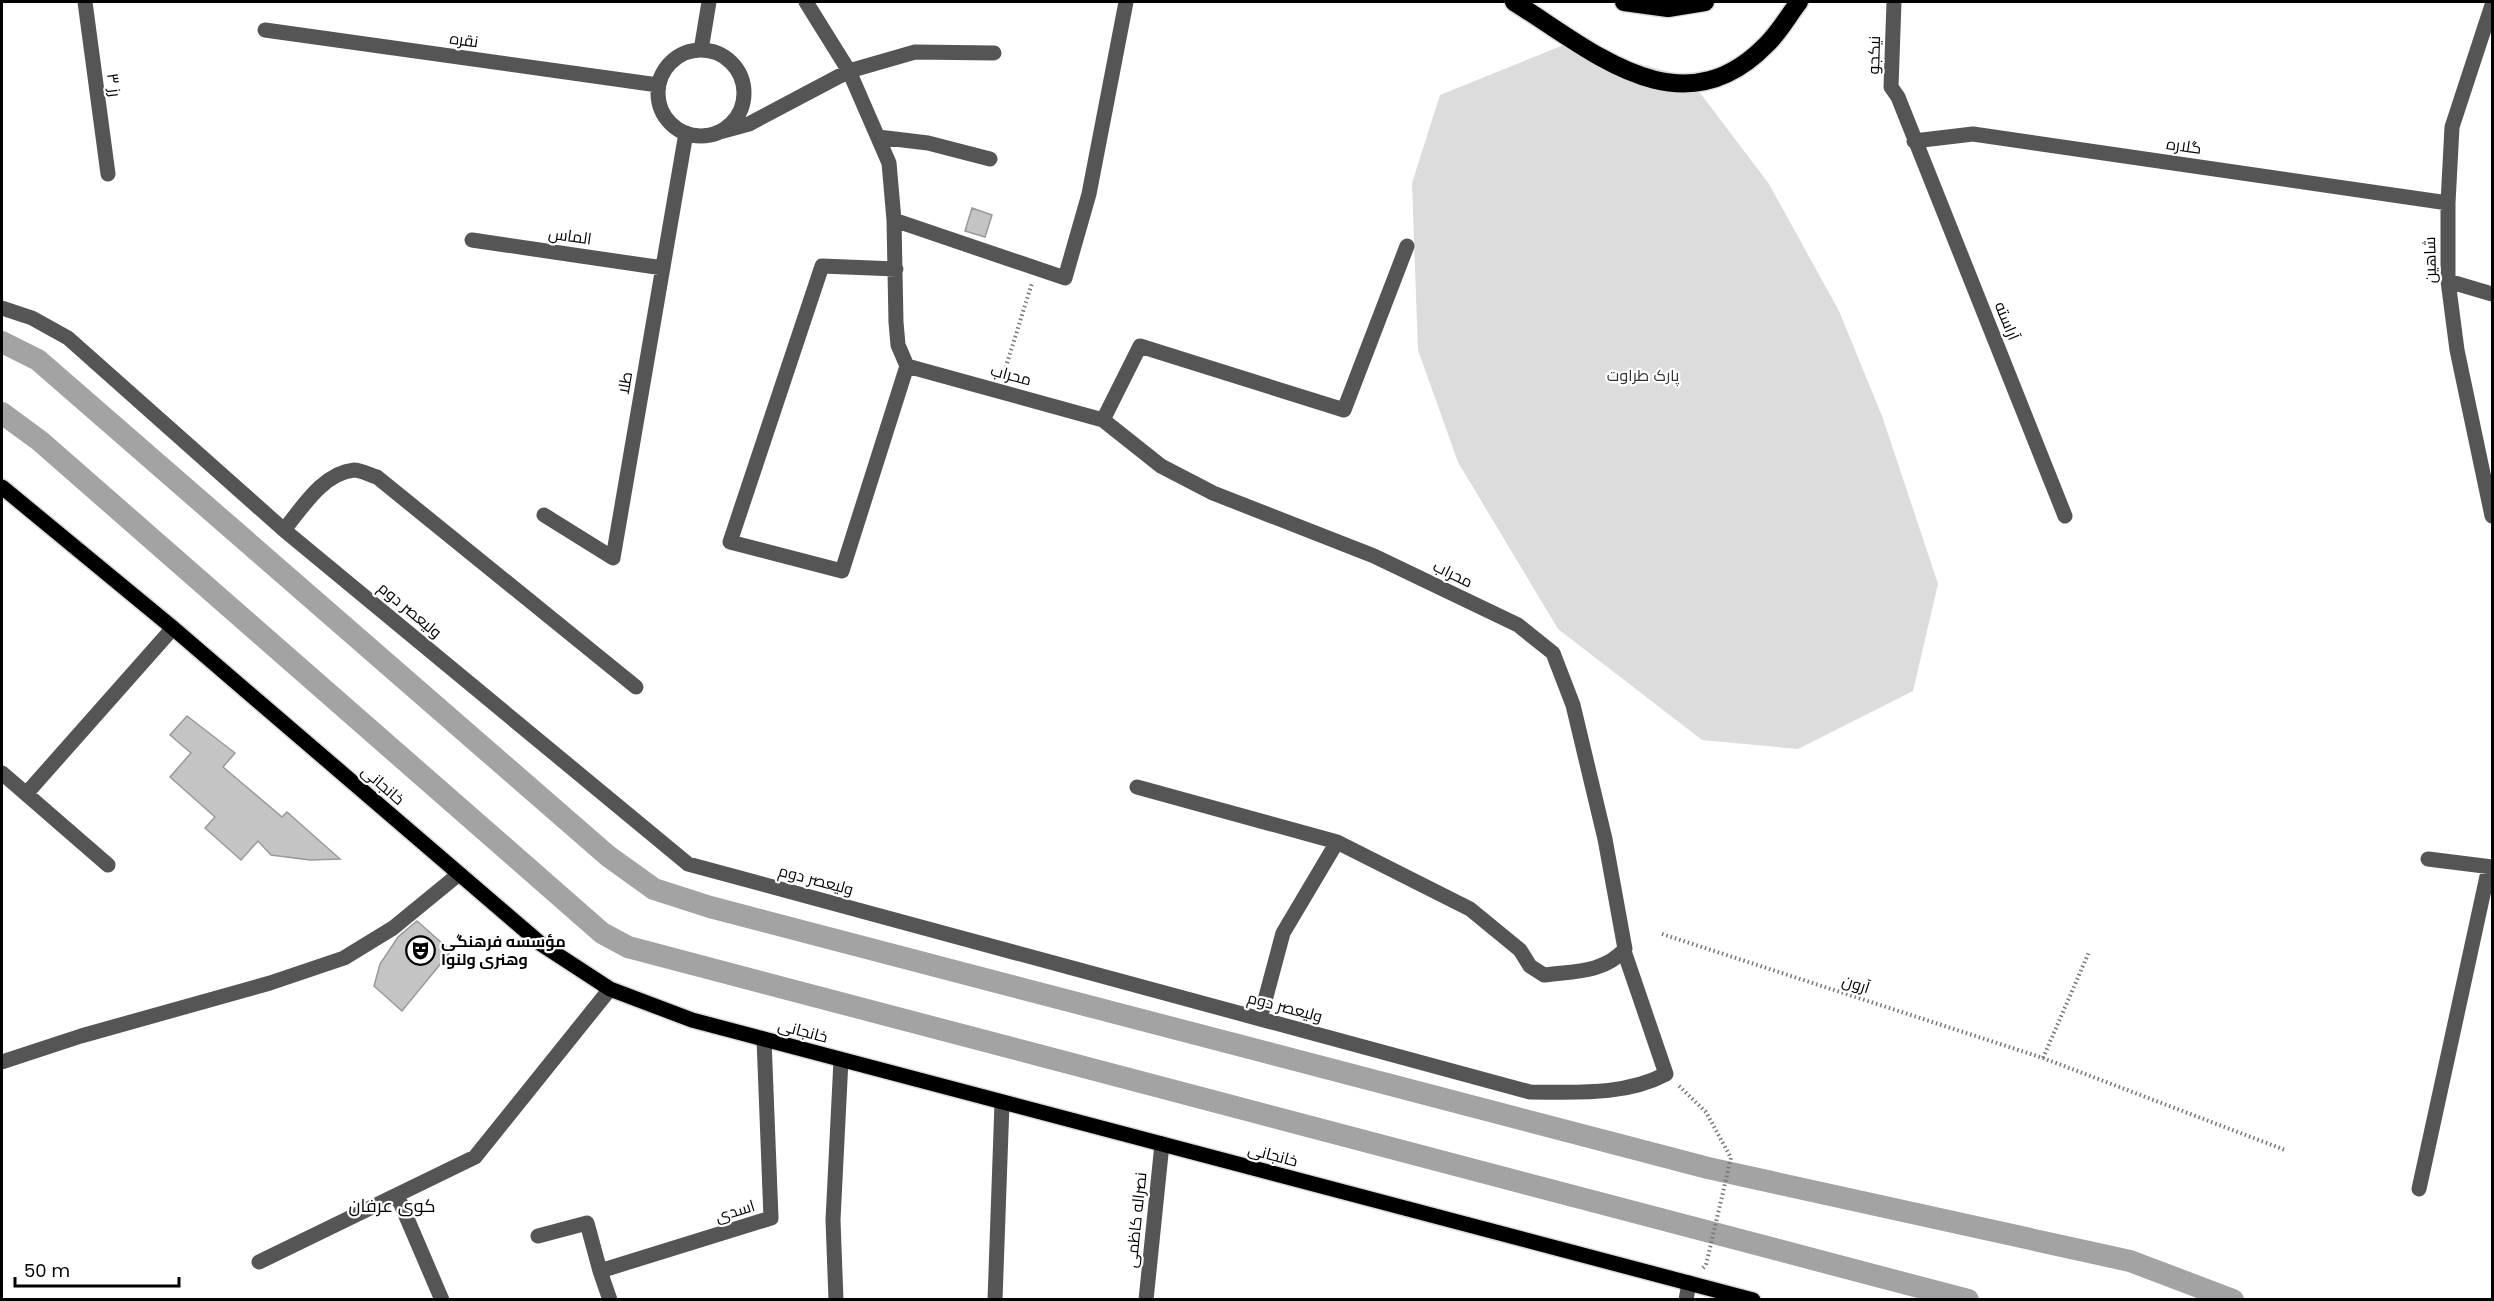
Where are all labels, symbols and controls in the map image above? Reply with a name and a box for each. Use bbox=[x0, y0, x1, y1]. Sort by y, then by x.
street label: نقره bbox=[448, 27, 480, 53]
street label: نیکجو bbox=[1862, 35, 1886, 75]
street label: رز ۳ bbox=[101, 72, 127, 98]
street label: گلاره bbox=[2165, 132, 2203, 160]
street label: الماس bbox=[547, 222, 593, 250]
street label: شاهین bbox=[2418, 237, 2442, 283]
street label: آراسته bbox=[1989, 298, 2025, 344]
street label: محراب bbox=[988, 358, 1034, 392]
park label: پارک طراوت bbox=[1607, 364, 1680, 387]
street label: طلا bbox=[612, 370, 638, 396]
street label: محراب bbox=[1429, 555, 1477, 593]
street label: ولیعصر دوم bbox=[373, 577, 447, 643]
street label: خانجانی bbox=[356, 760, 410, 810]
street label: ولیعصر دوم bbox=[776, 859, 856, 901]
place label: مؤسسه فرهنگی وهنری ولنوا bbox=[441, 930, 566, 971]
theatre icon: مؤسسه فرهنگی وهنری ولنوا bbox=[404, 934, 436, 966]
street label: آرون bbox=[1839, 969, 1873, 999]
street label: ولیعصر دوم bbox=[1245, 986, 1325, 1028]
street label: خانجانی bbox=[776, 1013, 830, 1049]
street label: خانجانی bbox=[1246, 1137, 1300, 1173]
street label: نصراله کاظمی bbox=[1120, 1171, 1152, 1269]
district label: کوی عرفان bbox=[349, 1193, 435, 1218]
street label: اسدی bbox=[712, 1194, 758, 1228]
scale bar bbox=[15, 1250, 178, 1288]
text: 50 m bbox=[24, 1258, 70, 1283]

